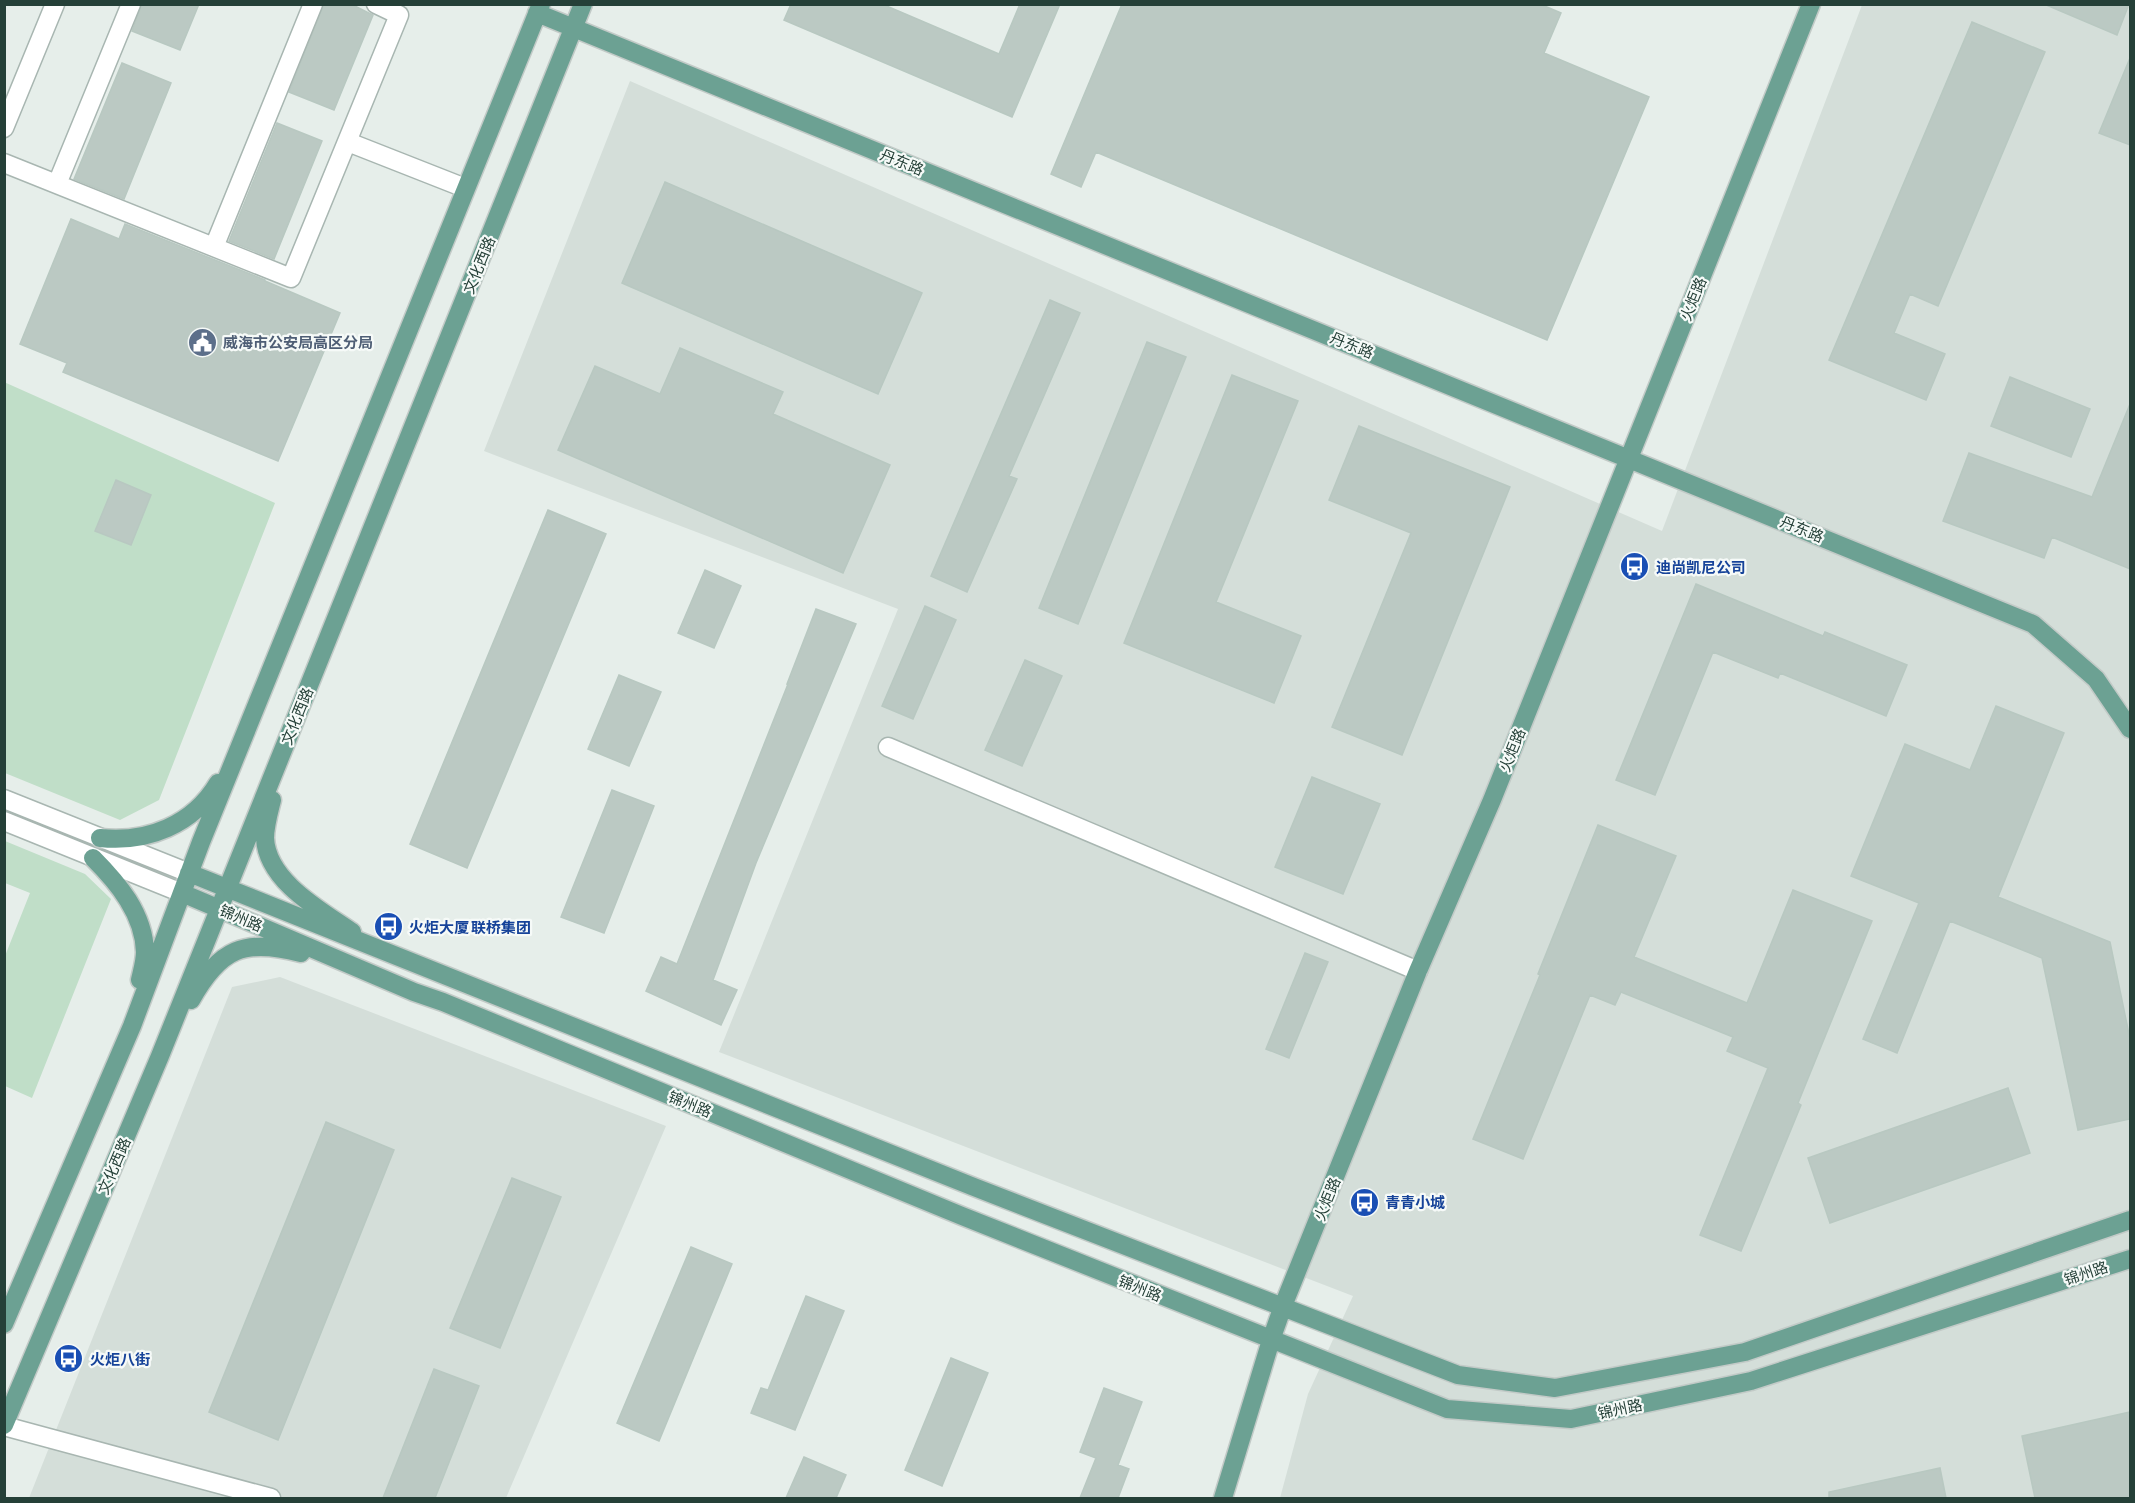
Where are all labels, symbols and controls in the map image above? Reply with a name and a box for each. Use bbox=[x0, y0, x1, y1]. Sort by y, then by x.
street label: 丹东路 bbox=[878, 146, 926, 178]
street label: 文化西路 bbox=[460, 234, 498, 296]
street label: 火炬路 bbox=[1677, 275, 1709, 323]
public building icon: 威海市公安局高区分局 bbox=[186, 326, 218, 358]
street label: 丹东路 bbox=[1328, 329, 1376, 361]
place label: 威海市公安局高区分局 bbox=[223, 334, 373, 351]
street label: 丹东路 bbox=[1778, 513, 1826, 545]
bus stop icon: 迪尚凯尼公司 bbox=[1619, 551, 1651, 583]
place label: 迪尚凯尼公司 bbox=[1656, 559, 1746, 576]
street label: 文化西路 bbox=[278, 685, 316, 747]
street label: 火炬路 bbox=[1496, 726, 1528, 774]
street label: 锦州路 bbox=[217, 901, 265, 935]
bus stop icon: 火炬大厦 联桥集团 bbox=[372, 911, 404, 943]
place label: 火炬大厦 联桥集团 bbox=[409, 919, 531, 936]
street label: 锦州路 bbox=[666, 1088, 714, 1120]
street label: 文化西路 bbox=[94, 1135, 134, 1197]
street label: 火炬路 bbox=[1311, 1175, 1343, 1223]
bus stop icon: 青青小城 bbox=[1348, 1186, 1380, 1218]
place label: 青青小城 bbox=[1385, 1194, 1445, 1211]
street label: 锦州路 bbox=[2062, 1258, 2110, 1288]
street label: 锦州路 bbox=[1116, 1272, 1164, 1304]
bus stop icon: 火炬八街 bbox=[53, 1343, 85, 1375]
place label: 火炬八街 bbox=[90, 1351, 150, 1368]
street label: 锦州路 bbox=[1596, 1396, 1644, 1422]

